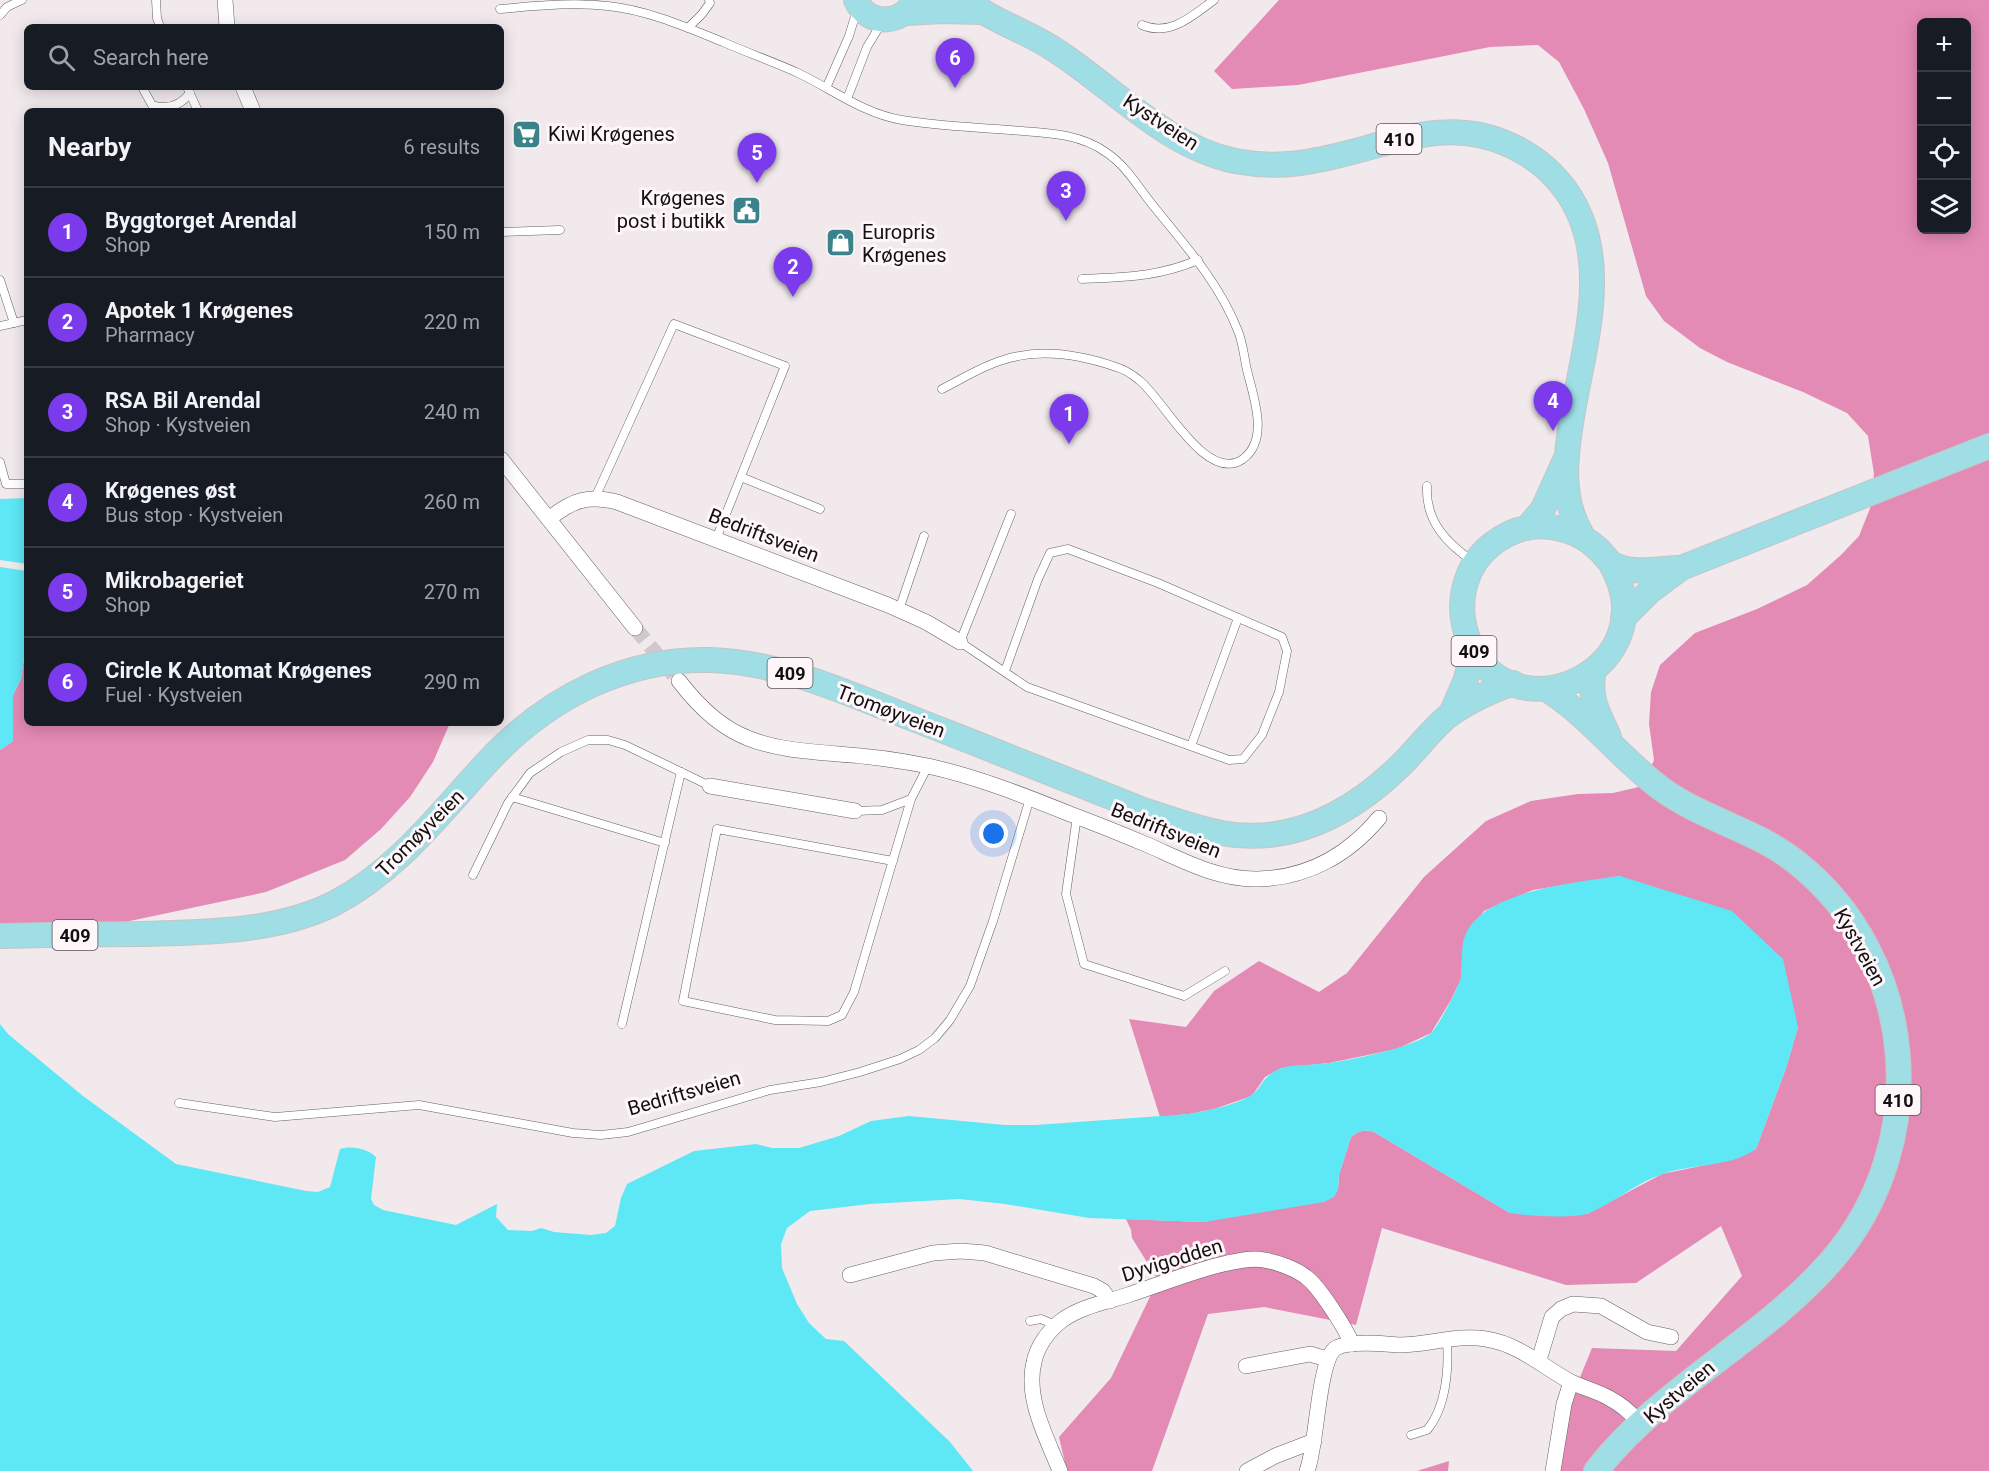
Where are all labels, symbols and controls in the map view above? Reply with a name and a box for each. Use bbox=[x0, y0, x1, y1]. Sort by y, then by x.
map controls bbox=[1917, 18, 1971, 234]
button: + bbox=[1917, 18, 1971, 72]
search box bbox=[24, 24, 504, 90]
pin: 6 bbox=[936, 38, 974, 88]
icon: search bbox=[45, 41, 78, 74]
text: Search here bbox=[93, 45, 209, 70]
button: − bbox=[1917, 72, 1971, 126]
street label: Kystveien bbox=[1119, 89, 1203, 155]
supermarket icon: Kiwi Krøgenes bbox=[511, 118, 543, 150]
place label: Kiwi Krøgenes bbox=[548, 122, 675, 146]
road number: 410 bbox=[1376, 124, 1422, 154]
button: locate bbox=[1917, 126, 1971, 180]
text: Nearby bbox=[48, 132, 131, 162]
pin: 5 bbox=[738, 134, 777, 183]
text: 6 results bbox=[404, 135, 480, 159]
pin: 3 bbox=[1046, 172, 1086, 221]
button: layers bbox=[1917, 180, 1971, 234]
place label: Krøgenes post i butikk bbox=[617, 186, 726, 233]
public building icon: Krøgenes post i butikk bbox=[730, 194, 762, 226]
text: Byggtorget Arendal bbox=[105, 208, 297, 233]
text: 1 bbox=[62, 220, 73, 244]
text: 150 m bbox=[424, 220, 480, 244]
place label: Europris Krøgenes bbox=[862, 220, 946, 267]
shop icon: Europris Krøgenes bbox=[825, 227, 857, 259]
text: Shop bbox=[105, 233, 151, 257]
pin: 2 bbox=[774, 248, 812, 297]
text: Apotek 1 Krøgenes bbox=[105, 298, 293, 323]
text: 2 bbox=[62, 310, 73, 334]
text: 220 m bbox=[424, 310, 480, 334]
text: Pharmacy bbox=[105, 323, 195, 347]
pin: 4 bbox=[1534, 382, 1572, 431]
text: RSA Bil Arendal bbox=[105, 388, 261, 413]
pin: 1 bbox=[1050, 394, 1088, 444]
text: 3 bbox=[62, 400, 73, 424]
text: 240 m bbox=[424, 400, 480, 424]
text: Shop · Kystveien bbox=[105, 413, 251, 437]
text: Krøgenes øst bbox=[105, 478, 236, 503]
text: 4 bbox=[62, 490, 73, 514]
text: 260 m bbox=[424, 490, 480, 514]
text: Bus stop · Kystveien bbox=[105, 503, 283, 527]
street label: Bedriftsveien bbox=[705, 503, 823, 567]
text: Mikrobageriet bbox=[105, 568, 244, 593]
text: 5 bbox=[62, 580, 73, 604]
text: 270 m bbox=[424, 580, 480, 604]
text: Shop bbox=[105, 593, 151, 617]
road number: 409 bbox=[1452, 636, 1496, 666]
text: Circle K Automat Krøgenes bbox=[105, 658, 372, 683]
road number: 409 bbox=[768, 658, 812, 688]
text: 6 bbox=[62, 670, 73, 694]
text: 290 m bbox=[424, 670, 480, 694]
street label: Tromøyveien bbox=[833, 679, 949, 743]
text: Fuel · Kystveien bbox=[105, 683, 243, 707]
street label: Tromøyveien bbox=[371, 784, 469, 882]
street label: Bedriftsveien bbox=[1108, 797, 1224, 863]
your location bbox=[979, 819, 1008, 848]
street label: Kystveien bbox=[1829, 904, 1891, 990]
road number: 409 bbox=[52, 920, 98, 950]
street label: Bedriftsveien bbox=[625, 1065, 743, 1121]
road number: 410 bbox=[1876, 1085, 1920, 1115]
street label: Dyvigodden bbox=[1119, 1233, 1225, 1287]
street label: Kystveien bbox=[1639, 1355, 1719, 1429]

